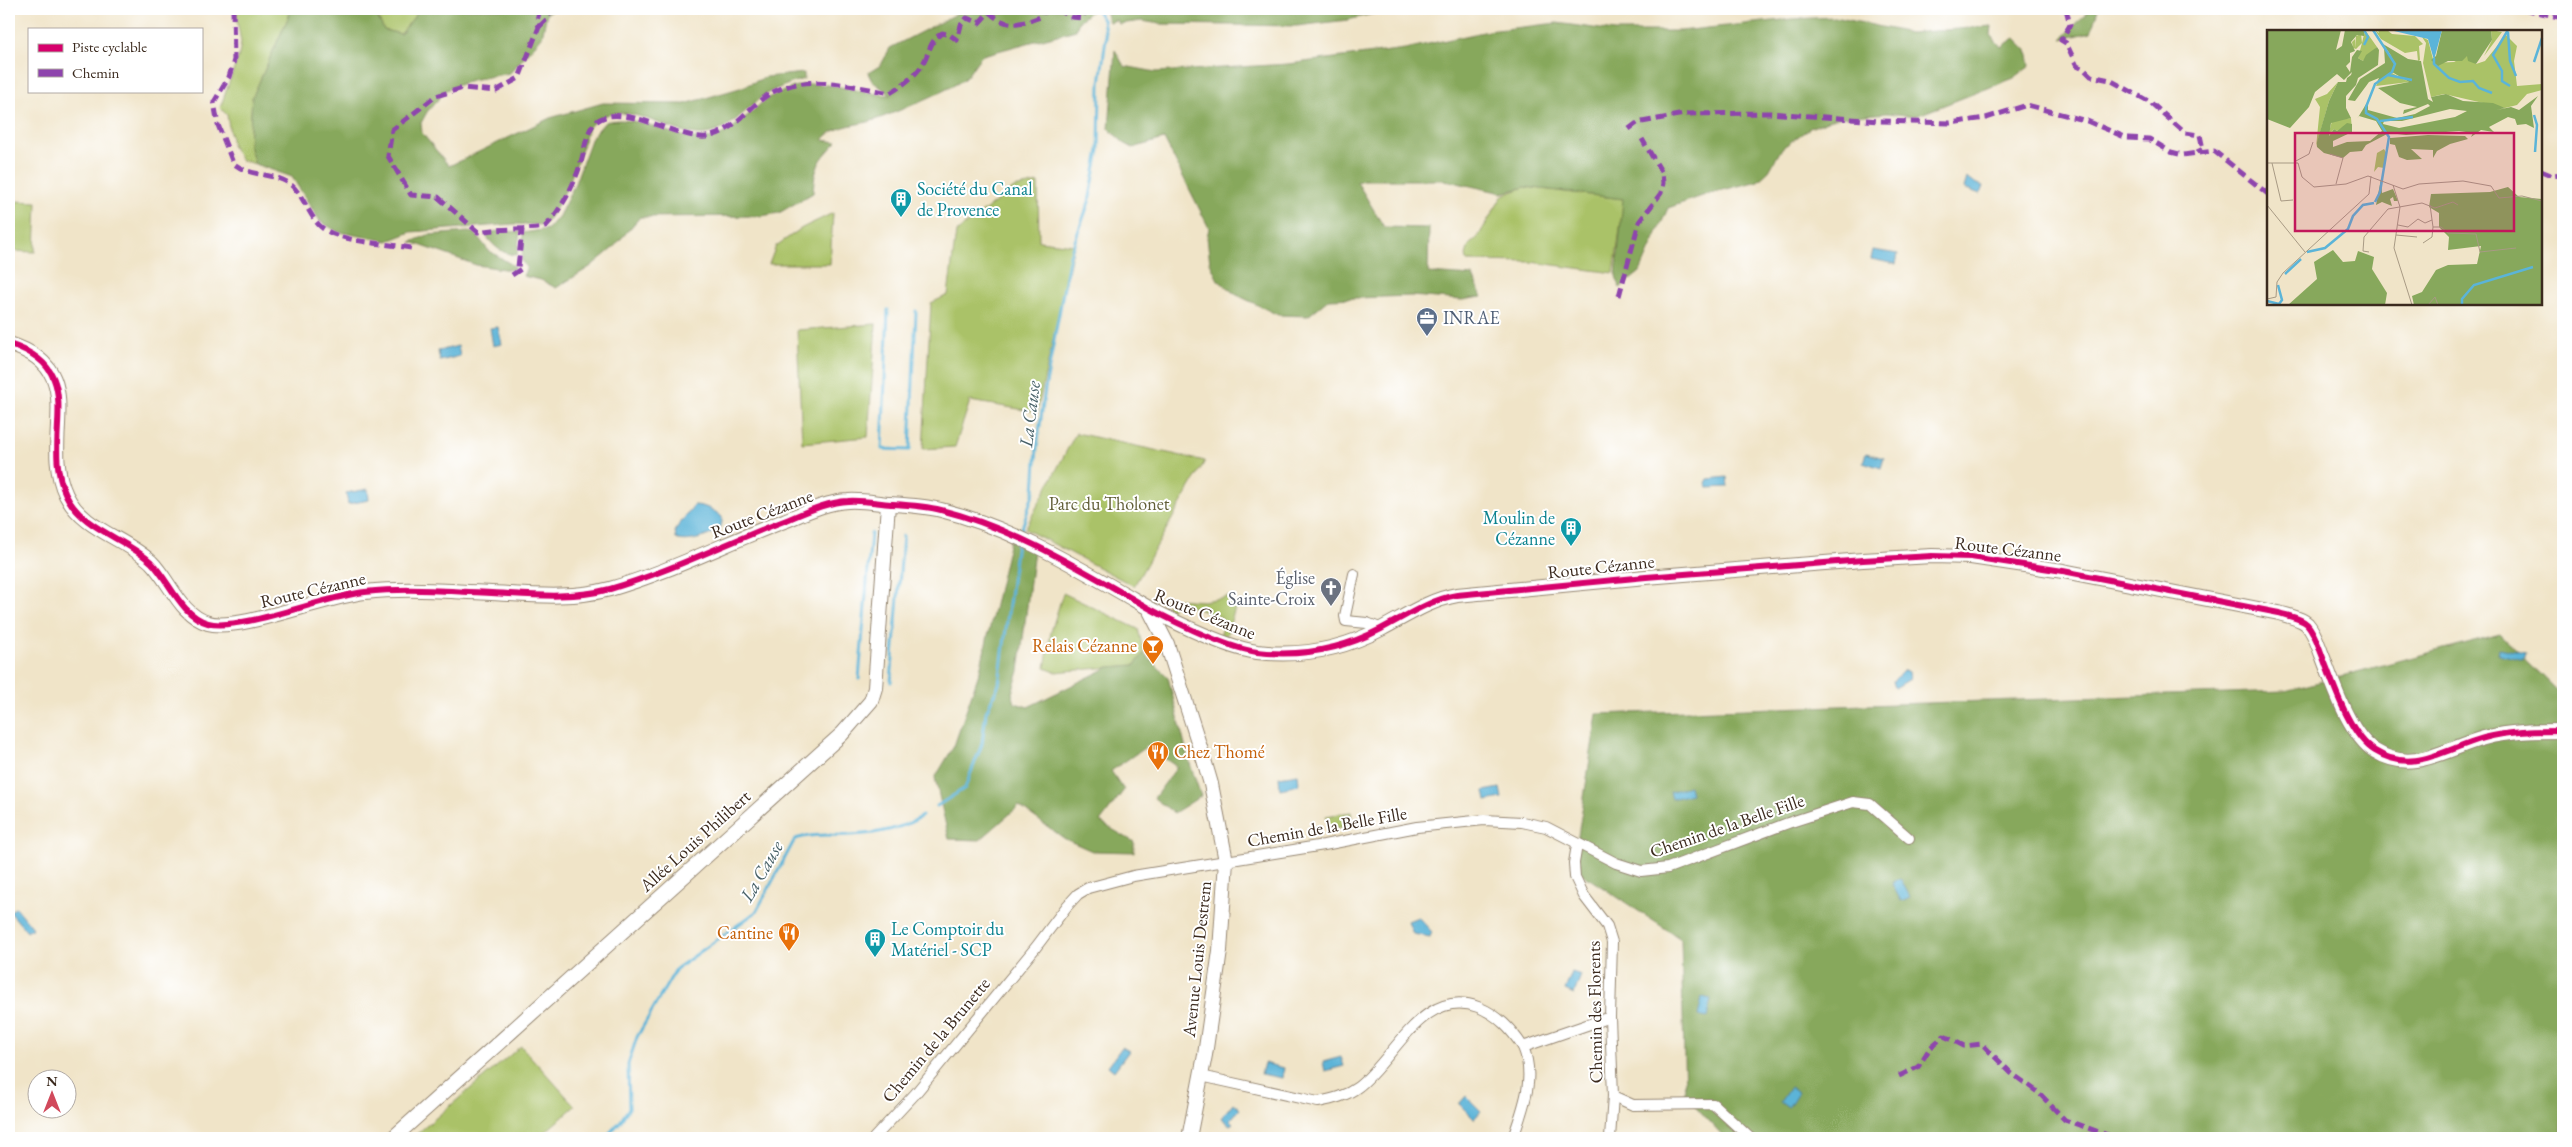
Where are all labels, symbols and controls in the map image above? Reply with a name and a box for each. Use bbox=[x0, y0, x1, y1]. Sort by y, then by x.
legend bbox=[28, 28, 202, 92]
inset map bbox=[2267, 30, 2542, 305]
text: Piste cyclable bbox=[72, 37, 147, 56]
text: Chemin bbox=[72, 63, 120, 82]
place label: Société du Canal de Provence bbox=[917, 177, 1032, 221]
building icon: Société du Canal de Provence bbox=[889, 187, 913, 218]
office icon: INRAE bbox=[1415, 306, 1439, 337]
place label: INRAE bbox=[1443, 306, 1500, 329]
water label: La Cause bbox=[1013, 379, 1046, 450]
street label: Route Cézanne bbox=[708, 484, 816, 543]
park label: Parc du Tholonet bbox=[1049, 492, 1170, 515]
place label: Moulin de Cézanne bbox=[1483, 506, 1555, 550]
building icon: Moulin de Cézanne bbox=[1559, 516, 1583, 547]
street label: Route Cézanne bbox=[1953, 531, 2063, 566]
street label: Route Cézanne bbox=[1546, 549, 1656, 584]
street label: Route Cézanne bbox=[258, 566, 368, 613]
place label: Église Sainte-Croix bbox=[1228, 566, 1315, 610]
church icon: Église Sainte-Croix bbox=[1319, 576, 1343, 607]
street label: Route Cézanne bbox=[1151, 583, 1259, 644]
place label: Relais Cézanne bbox=[1032, 634, 1137, 657]
bar icon: Relais Cézanne bbox=[1141, 634, 1165, 665]
restaurant icon: Chez Thomé bbox=[1146, 740, 1170, 771]
place label: Chez Thomé bbox=[1174, 740, 1265, 763]
street label: Allée Louis Philibert bbox=[634, 784, 755, 897]
street label: Chemin de la Belle Fille bbox=[1647, 788, 1807, 863]
street label: Chemin de la Belle Fille bbox=[1245, 801, 1408, 852]
water label: La Cause bbox=[733, 836, 789, 907]
street label: Avenue Louis Destrem bbox=[1177, 880, 1216, 1039]
place label: Le Comptoir du Matériel - SCP bbox=[891, 917, 1005, 961]
place label: Cantine bbox=[717, 921, 773, 944]
restaurant icon: Cantine bbox=[777, 921, 801, 952]
building icon: Le Comptoir du Matériel - SCP bbox=[863, 927, 887, 958]
street label: Chemin des Florents bbox=[1582, 940, 1607, 1083]
street label: Chemin de la Brunette bbox=[877, 972, 995, 1107]
north arrow bbox=[28, 1070, 78, 1120]
text: N bbox=[46, 1072, 58, 1090]

